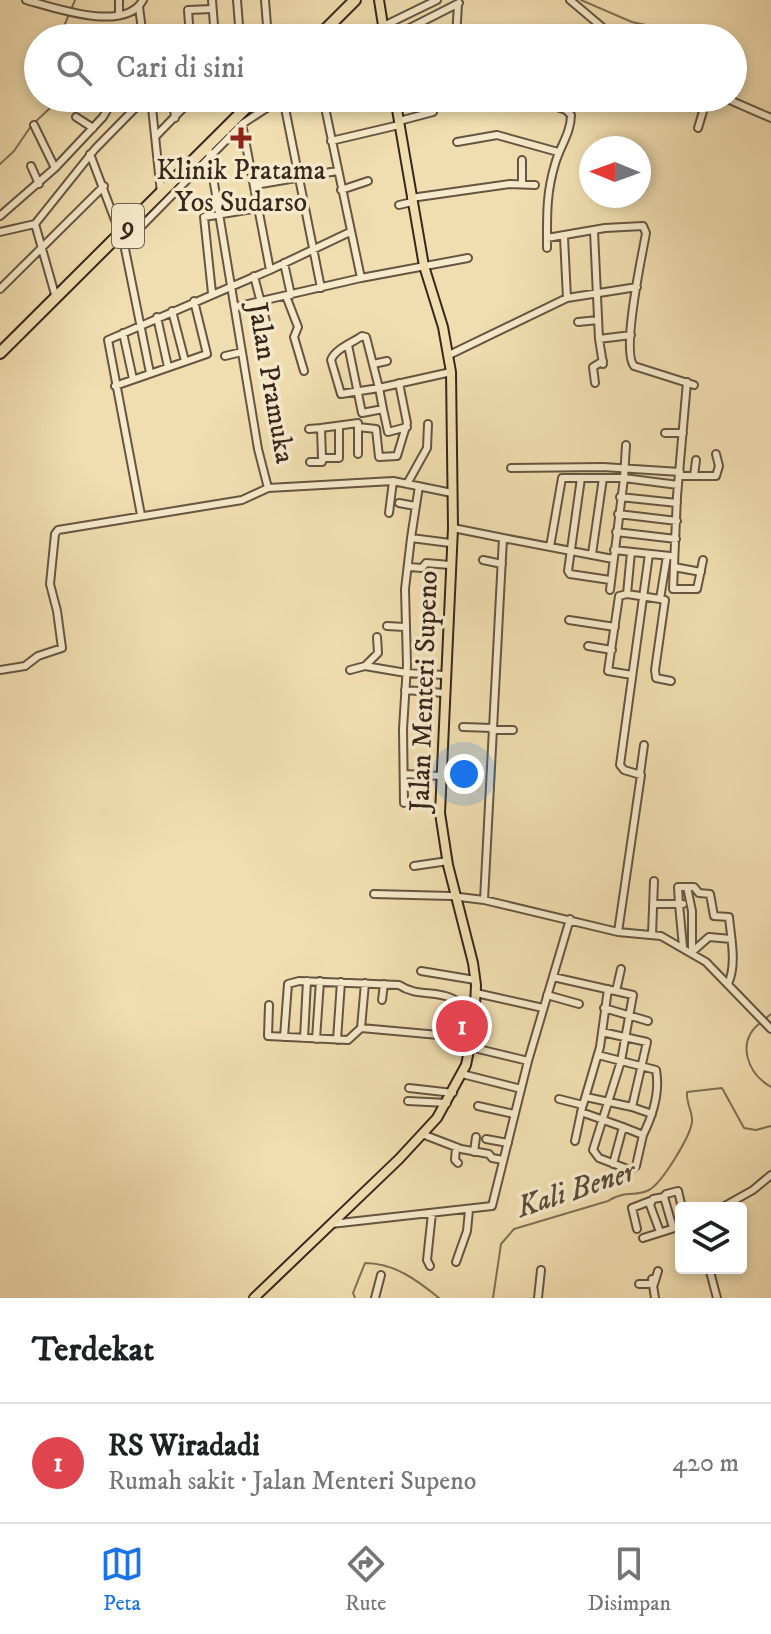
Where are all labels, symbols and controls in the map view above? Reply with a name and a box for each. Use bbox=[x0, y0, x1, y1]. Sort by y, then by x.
search box bbox=[24, 24, 747, 112]
icon: search bbox=[52, 46, 96, 90]
text: Cari di sini bbox=[116, 50, 244, 87]
marker: Klinik Pratama Yos Sudarso bbox=[230, 127, 252, 149]
north arrow bbox=[579, 136, 651, 208]
place label: Klinik Pratama Yos Sudarso bbox=[156, 153, 326, 220]
road number: 9 bbox=[112, 204, 144, 248]
street label: Jalan Pramuka bbox=[239, 297, 302, 466]
street label: Jalan Menteri Supeno bbox=[402, 570, 446, 815]
your location bbox=[444, 754, 484, 794]
pin: 1 bbox=[436, 996, 488, 1056]
water label: Kali Bener bbox=[511, 1153, 642, 1227]
map controls bbox=[675, 1202, 747, 1274]
button: layers bbox=[675, 1202, 747, 1274]
text: Terdekat bbox=[32, 1329, 154, 1371]
text: RS Wiradadi bbox=[108, 1428, 260, 1465]
text: 1 bbox=[53, 1447, 63, 1480]
text: 420 m bbox=[672, 1447, 739, 1480]
text: Rumah sakit · Jalan Menteri Supeno bbox=[108, 1465, 476, 1498]
tab: Peta bbox=[100, 1542, 144, 1617]
tab: Rute bbox=[344, 1542, 388, 1617]
tab: Disimpan bbox=[588, 1542, 671, 1617]

